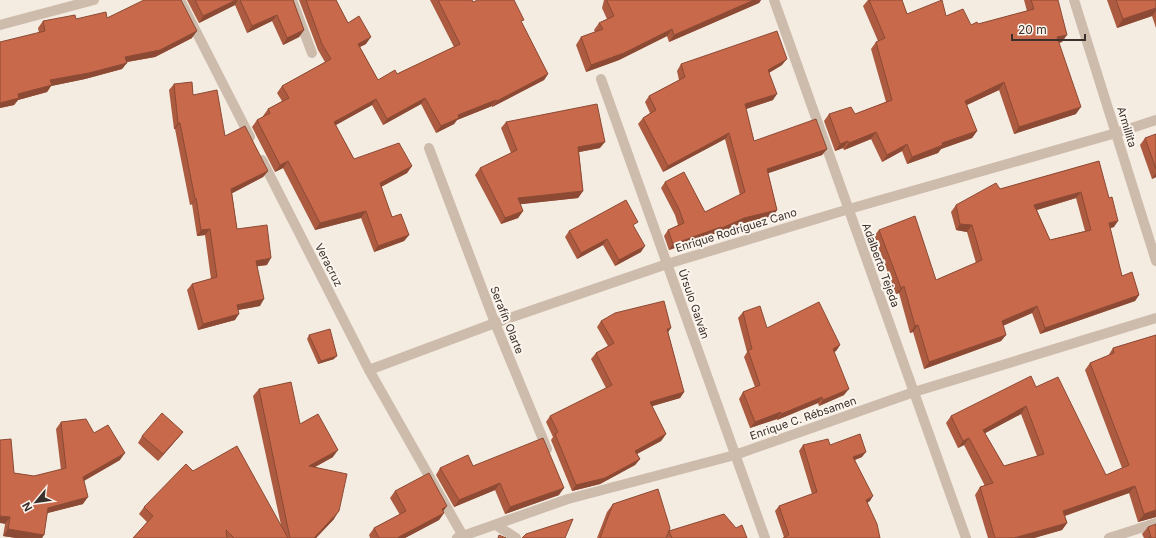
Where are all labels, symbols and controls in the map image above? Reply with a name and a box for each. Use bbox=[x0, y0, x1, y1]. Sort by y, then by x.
scale bar bbox=[1012, 16, 1085, 42]
text: 20 m bbox=[1018, 22, 1047, 37]
street label: Armillita bbox=[1114, 105, 1140, 149]
street label: Enrique Rodríguez Cano bbox=[674, 205, 799, 255]
street label: Adalberto Tejeda bbox=[859, 221, 903, 309]
street label: Veracruz bbox=[312, 241, 346, 289]
street label: Úrsulo Galván bbox=[676, 267, 712, 341]
street label: Serafín Olarte bbox=[487, 284, 527, 356]
street label: Enrique C. Rébsamen bbox=[748, 393, 858, 443]
north arrow bbox=[16, 482, 56, 522]
text: N bbox=[19, 500, 35, 514]

